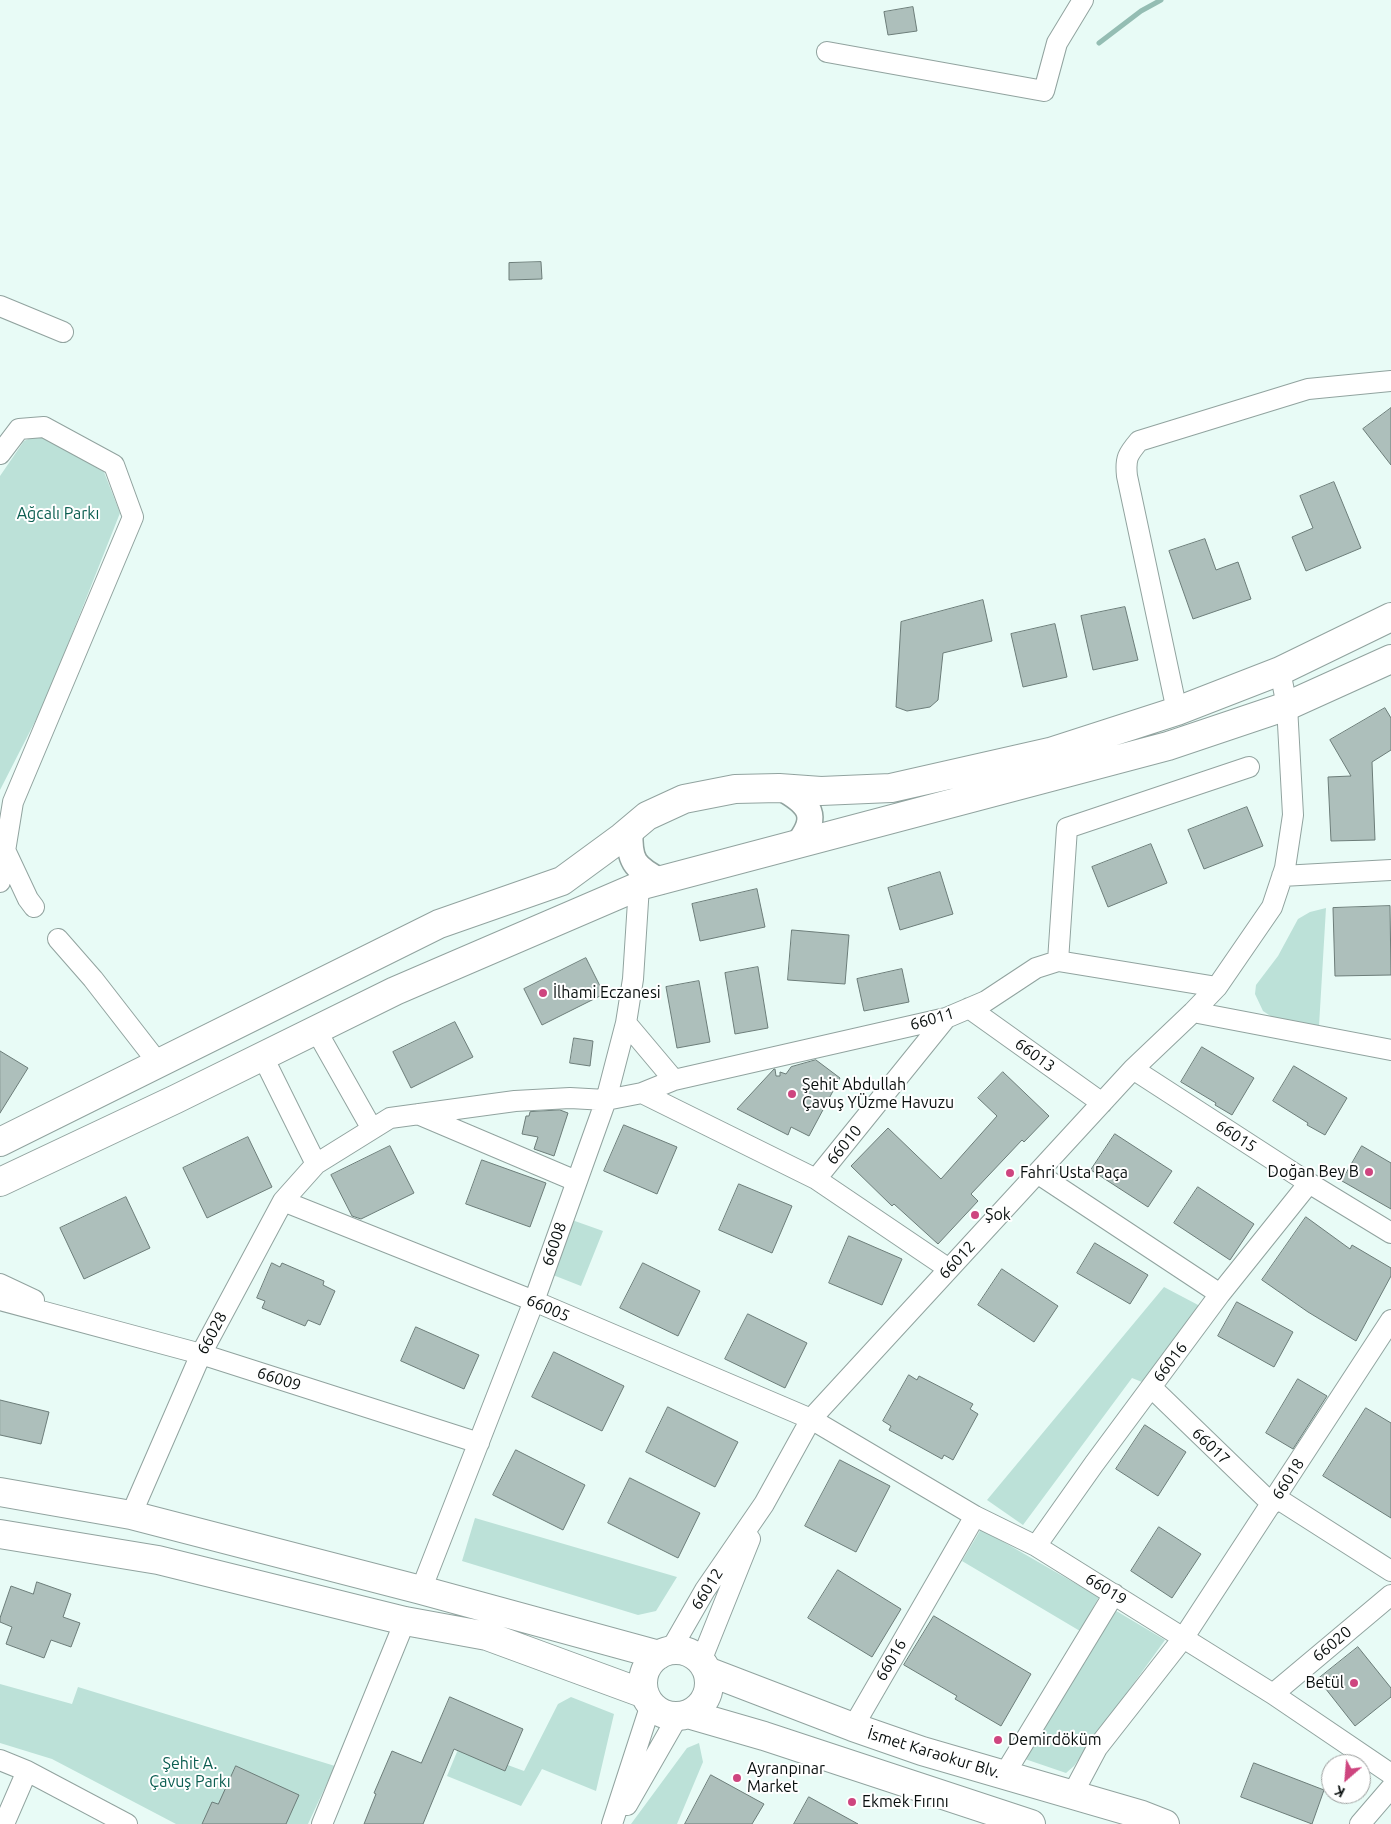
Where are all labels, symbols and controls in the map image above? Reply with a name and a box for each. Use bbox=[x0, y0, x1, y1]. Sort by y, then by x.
park label: Ağcalı Parkı bbox=[17, 504, 99, 524]
place label: İlhami Eczanesi bbox=[553, 983, 661, 1003]
marker: İlhami Eczanesi bbox=[537, 987, 549, 999]
street label: 66011 bbox=[908, 1004, 956, 1034]
street label: 66013 bbox=[1011, 1034, 1059, 1076]
place label: Şehit Abdullah Çavuş YÜzme Havuzu bbox=[802, 1075, 954, 1113]
marker: Şehit Abdullah Çavuş YÜzme Havuzu bbox=[786, 1088, 798, 1100]
street label: 66015 bbox=[1212, 1116, 1260, 1156]
street label: 66010 bbox=[822, 1121, 866, 1169]
place label: Doğan Bey B bbox=[1268, 1162, 1359, 1182]
place label: Fahri Usta Paça bbox=[1020, 1163, 1128, 1183]
marker: Doğan Bey B bbox=[1363, 1166, 1375, 1178]
marker: Fahri Usta Paça bbox=[1004, 1167, 1016, 1179]
place label: Şok bbox=[985, 1205, 1011, 1225]
marker: Şok bbox=[969, 1209, 981, 1221]
street label: 66008 bbox=[538, 1220, 570, 1268]
street label: 66012 bbox=[935, 1237, 979, 1283]
street label: 66005 bbox=[523, 1290, 573, 1326]
street label: 66028 bbox=[193, 1309, 231, 1357]
street label: 66016 bbox=[1149, 1338, 1191, 1386]
street label: 66009 bbox=[255, 1363, 303, 1395]
street label: 66017 bbox=[1188, 1423, 1234, 1469]
street label: 66018 bbox=[1268, 1455, 1308, 1503]
street label: 66012 bbox=[687, 1565, 727, 1613]
street label: 66019 bbox=[1082, 1569, 1130, 1609]
street label: 66020 bbox=[1309, 1622, 1355, 1666]
street label: 66016 bbox=[871, 1636, 911, 1684]
place label: Betül bbox=[1305, 1673, 1344, 1693]
marker: Betül bbox=[1348, 1677, 1360, 1689]
street label: İsmet Karaokur Blv. bbox=[865, 1724, 1003, 1782]
place label: Demirdöküm bbox=[1008, 1730, 1102, 1750]
marker: Demirdöküm bbox=[992, 1734, 1004, 1746]
park label: Şehit A. Çavuş Parkı bbox=[149, 1754, 231, 1792]
north arrow bbox=[1321, 1754, 1371, 1804]
place label: Ayranpınar Market bbox=[747, 1759, 825, 1797]
marker: Ayranpınar Market bbox=[731, 1772, 743, 1784]
text: K bbox=[1332, 1782, 1347, 1801]
place label: Ekmek Fırını bbox=[862, 1792, 949, 1812]
marker: Ekmek Fırını bbox=[846, 1796, 858, 1808]

